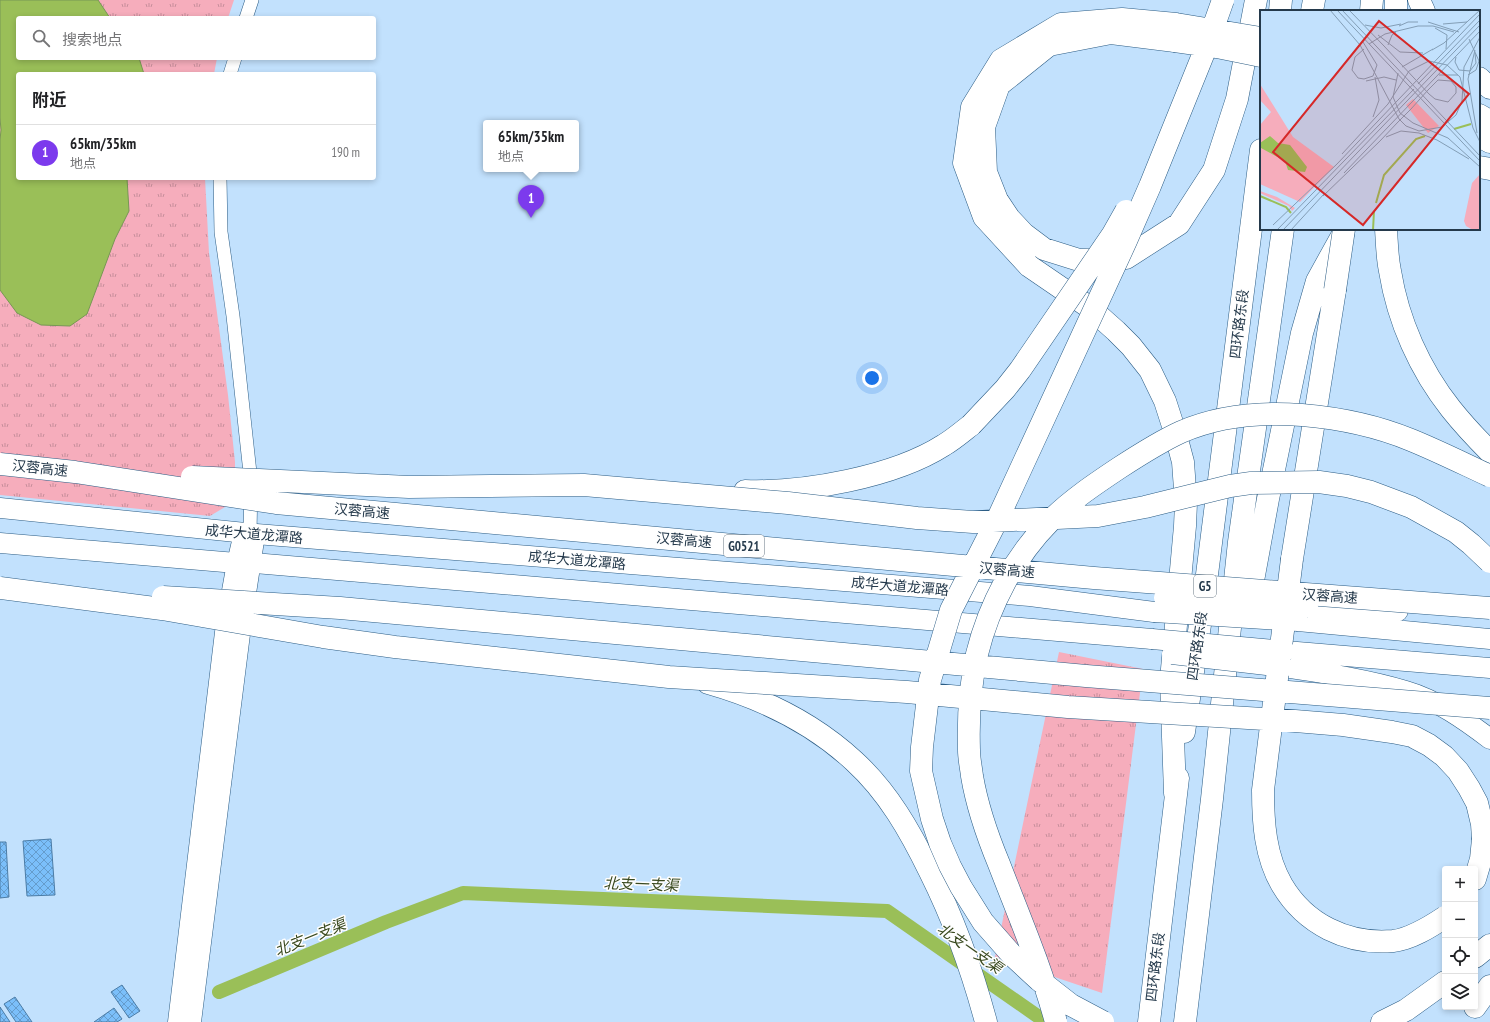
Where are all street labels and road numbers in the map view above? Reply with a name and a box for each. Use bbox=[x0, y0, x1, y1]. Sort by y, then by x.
street label: 四环路东段 bbox=[1226, 288, 1252, 360]
street label: 汉蓉高速 bbox=[11, 456, 69, 480]
street label: 汉蓉高速 bbox=[333, 500, 391, 522]
street label: 成华大道龙潭路 bbox=[204, 521, 304, 547]
street label: 汉蓉高速 bbox=[655, 529, 713, 551]
road number: G0521 bbox=[724, 535, 764, 557]
street label: 成华大道龙潭路 bbox=[527, 547, 627, 573]
street label: 汉蓉高速 bbox=[978, 559, 1036, 581]
street label: 成华大道龙潭路 bbox=[850, 573, 950, 599]
road number: G5 bbox=[1194, 575, 1216, 597]
street label: 汉蓉高速 bbox=[1301, 585, 1359, 607]
street label: 四环路东段 bbox=[1183, 610, 1211, 682]
street label: 四环路东段 bbox=[1142, 931, 1168, 1003]

